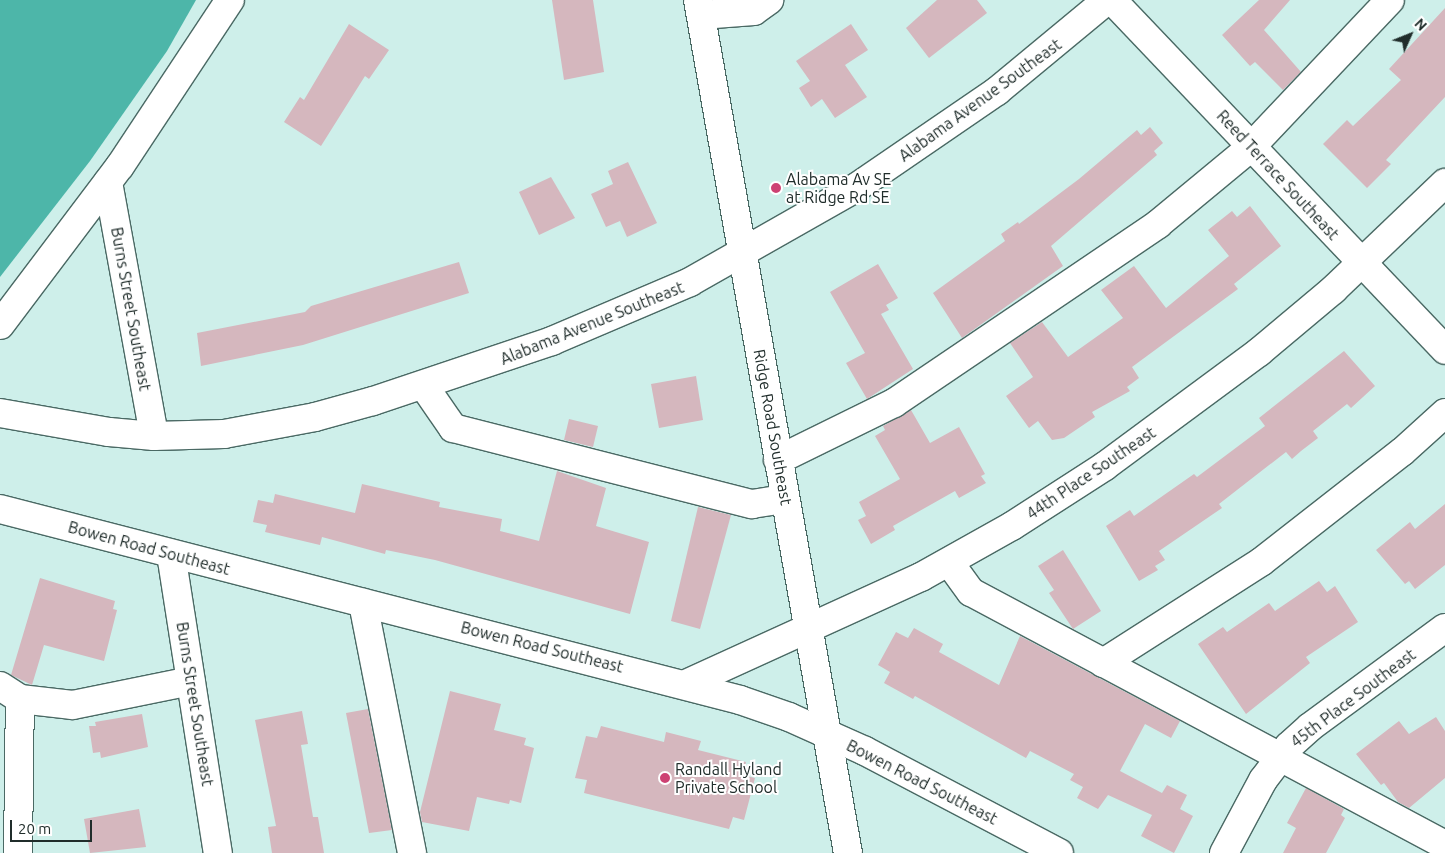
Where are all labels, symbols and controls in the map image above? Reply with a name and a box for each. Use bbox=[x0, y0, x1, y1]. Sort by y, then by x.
north arrow bbox=[1385, 10, 1435, 60]
text: N bbox=[1411, 15, 1430, 34]
street label: Alabama Avenue Southeast bbox=[895, 35, 1065, 165]
street label: Reed Terrace Southeast bbox=[1213, 106, 1343, 244]
place label: Alabama Av SE at Ridge Rd SE bbox=[786, 169, 891, 207]
marker: Alabama Av SE at Ridge Rd SE bbox=[770, 182, 782, 194]
street label: Burns Street Southeast bbox=[107, 226, 155, 392]
street label: Alabama Avenue Southeast bbox=[497, 277, 687, 369]
street label: Ridge Road Southeast bbox=[750, 348, 796, 506]
street label: 44th Place Southeast bbox=[1023, 423, 1159, 523]
street label: Bowen Road Southeast bbox=[66, 517, 232, 579]
street label: Bowen Road Southeast bbox=[459, 618, 625, 676]
street label: Burns Street Southeast bbox=[173, 621, 217, 787]
street label: 45th Place Southeast bbox=[1287, 645, 1419, 751]
street label: Bowen Road Southeast bbox=[843, 736, 1001, 828]
place label: Randall Hyland Private School bbox=[675, 759, 782, 797]
marker: Randall Hyland Private School bbox=[659, 772, 671, 784]
scale bar bbox=[12, 810, 95, 842]
text: 20 m bbox=[18, 820, 51, 837]

